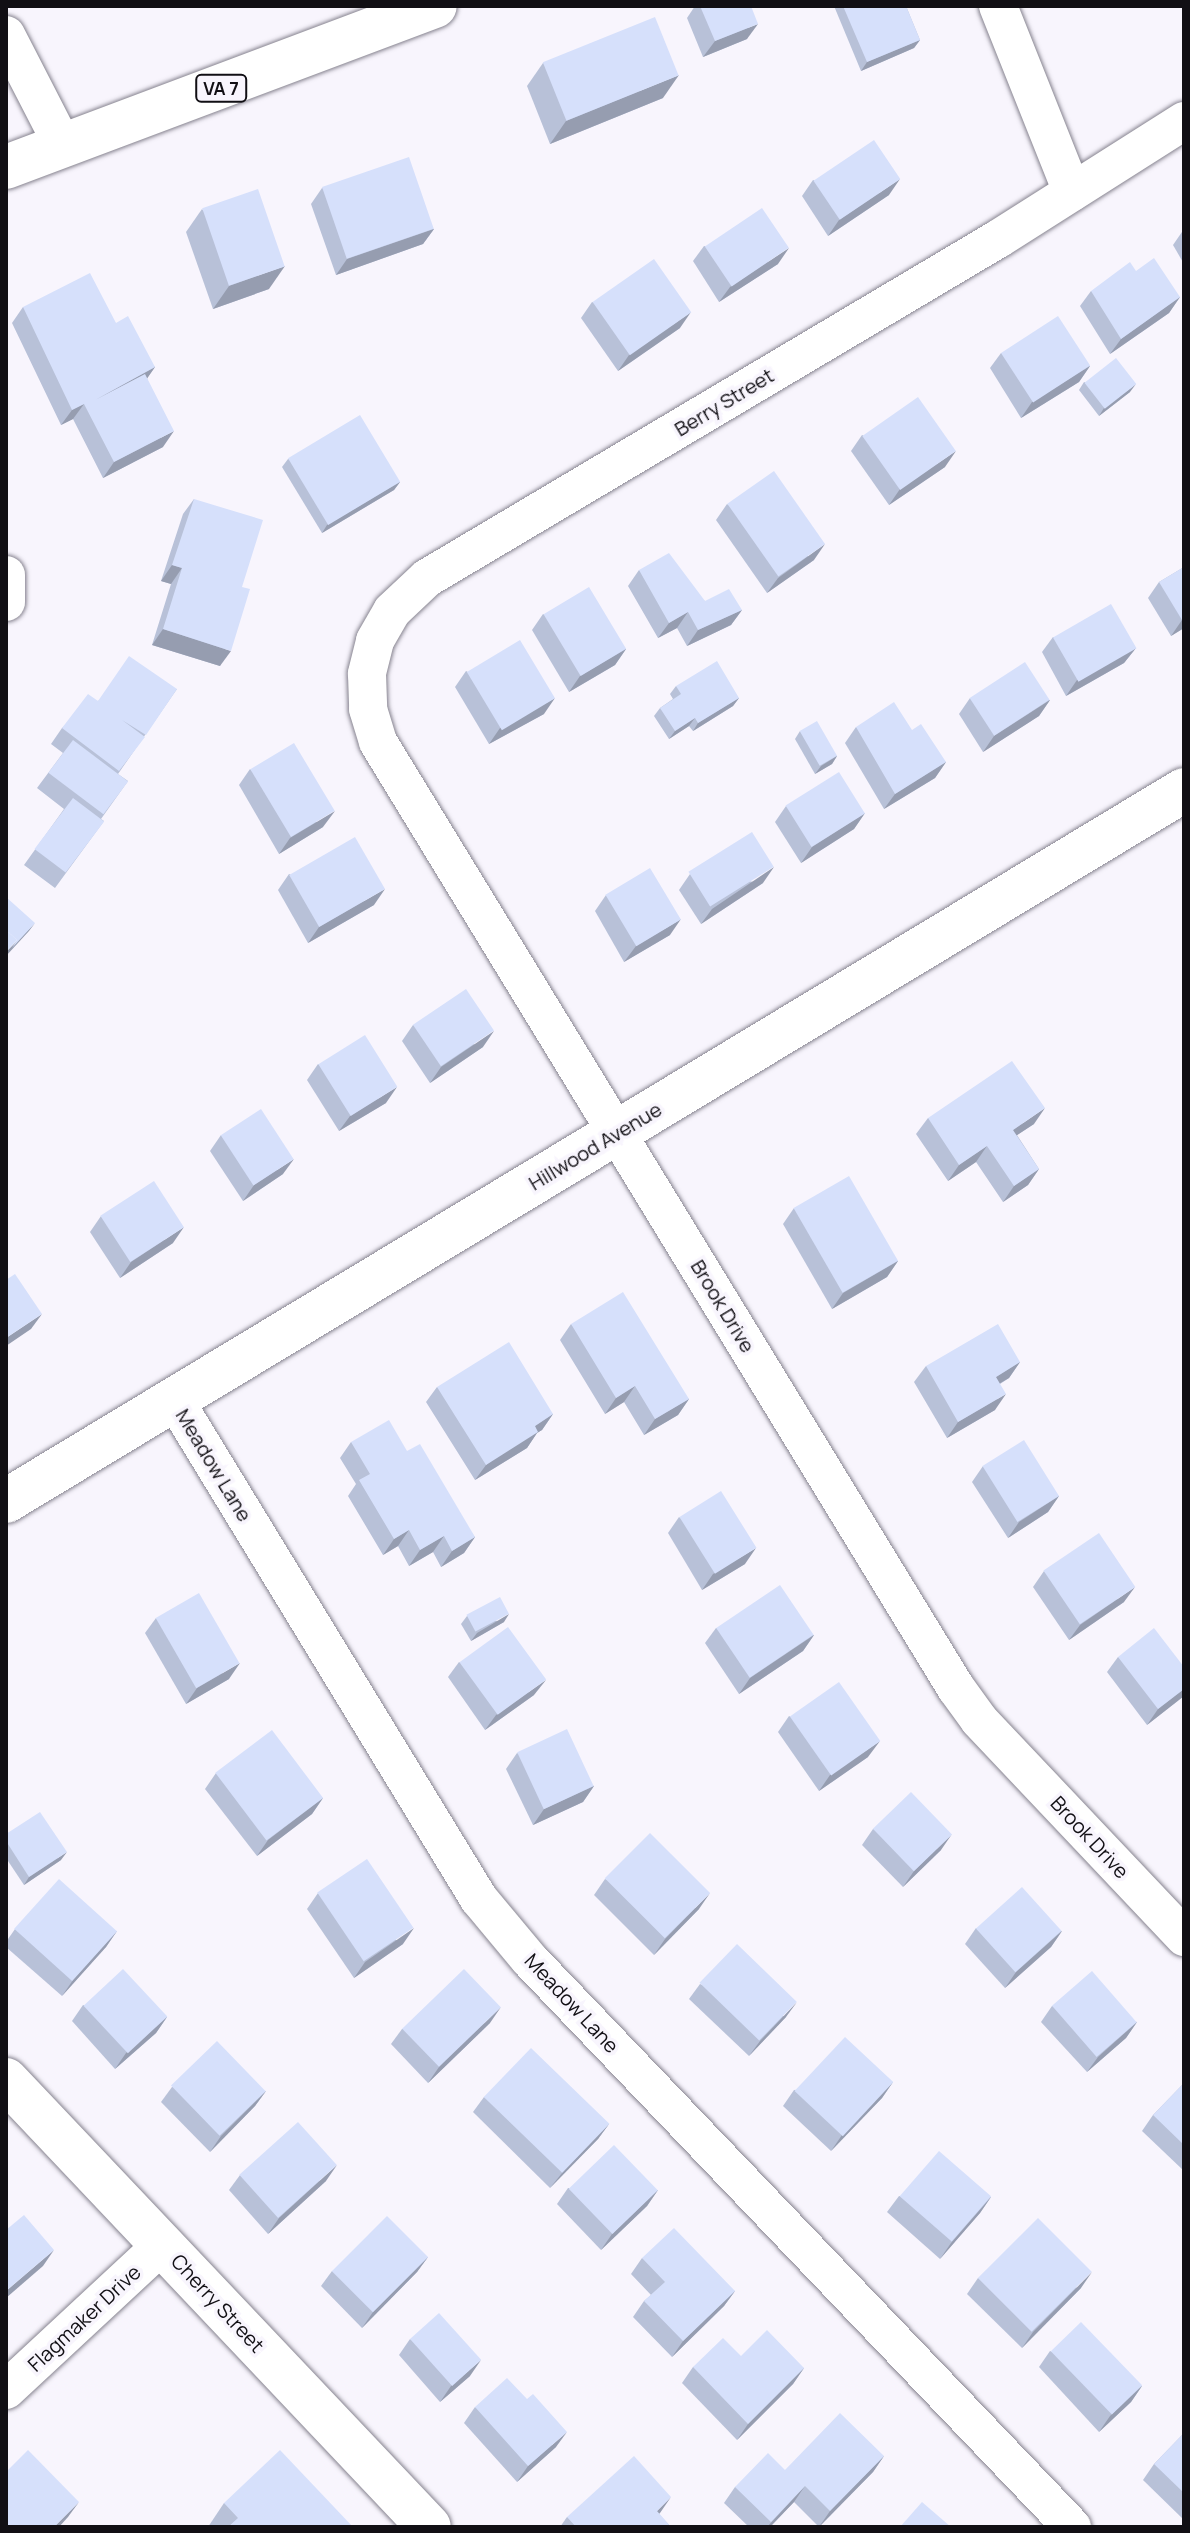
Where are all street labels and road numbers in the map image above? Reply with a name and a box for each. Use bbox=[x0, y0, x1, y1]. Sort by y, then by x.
road number: VA 7 bbox=[195, 74, 247, 102]
street label: Berry Street bbox=[670, 363, 778, 441]
street label: Hillwood Avenue bbox=[524, 1097, 666, 1195]
street label: Brook Drive bbox=[686, 1255, 760, 1357]
street label: Meadow Lane bbox=[171, 1404, 257, 1526]
street label: Brook Drive bbox=[1046, 1791, 1134, 1883]
street label: Meadow Lane bbox=[520, 1948, 624, 2058]
street label: Cherry Street bbox=[166, 2249, 270, 2357]
street label: Flagmaker Drive bbox=[23, 2260, 145, 2376]

